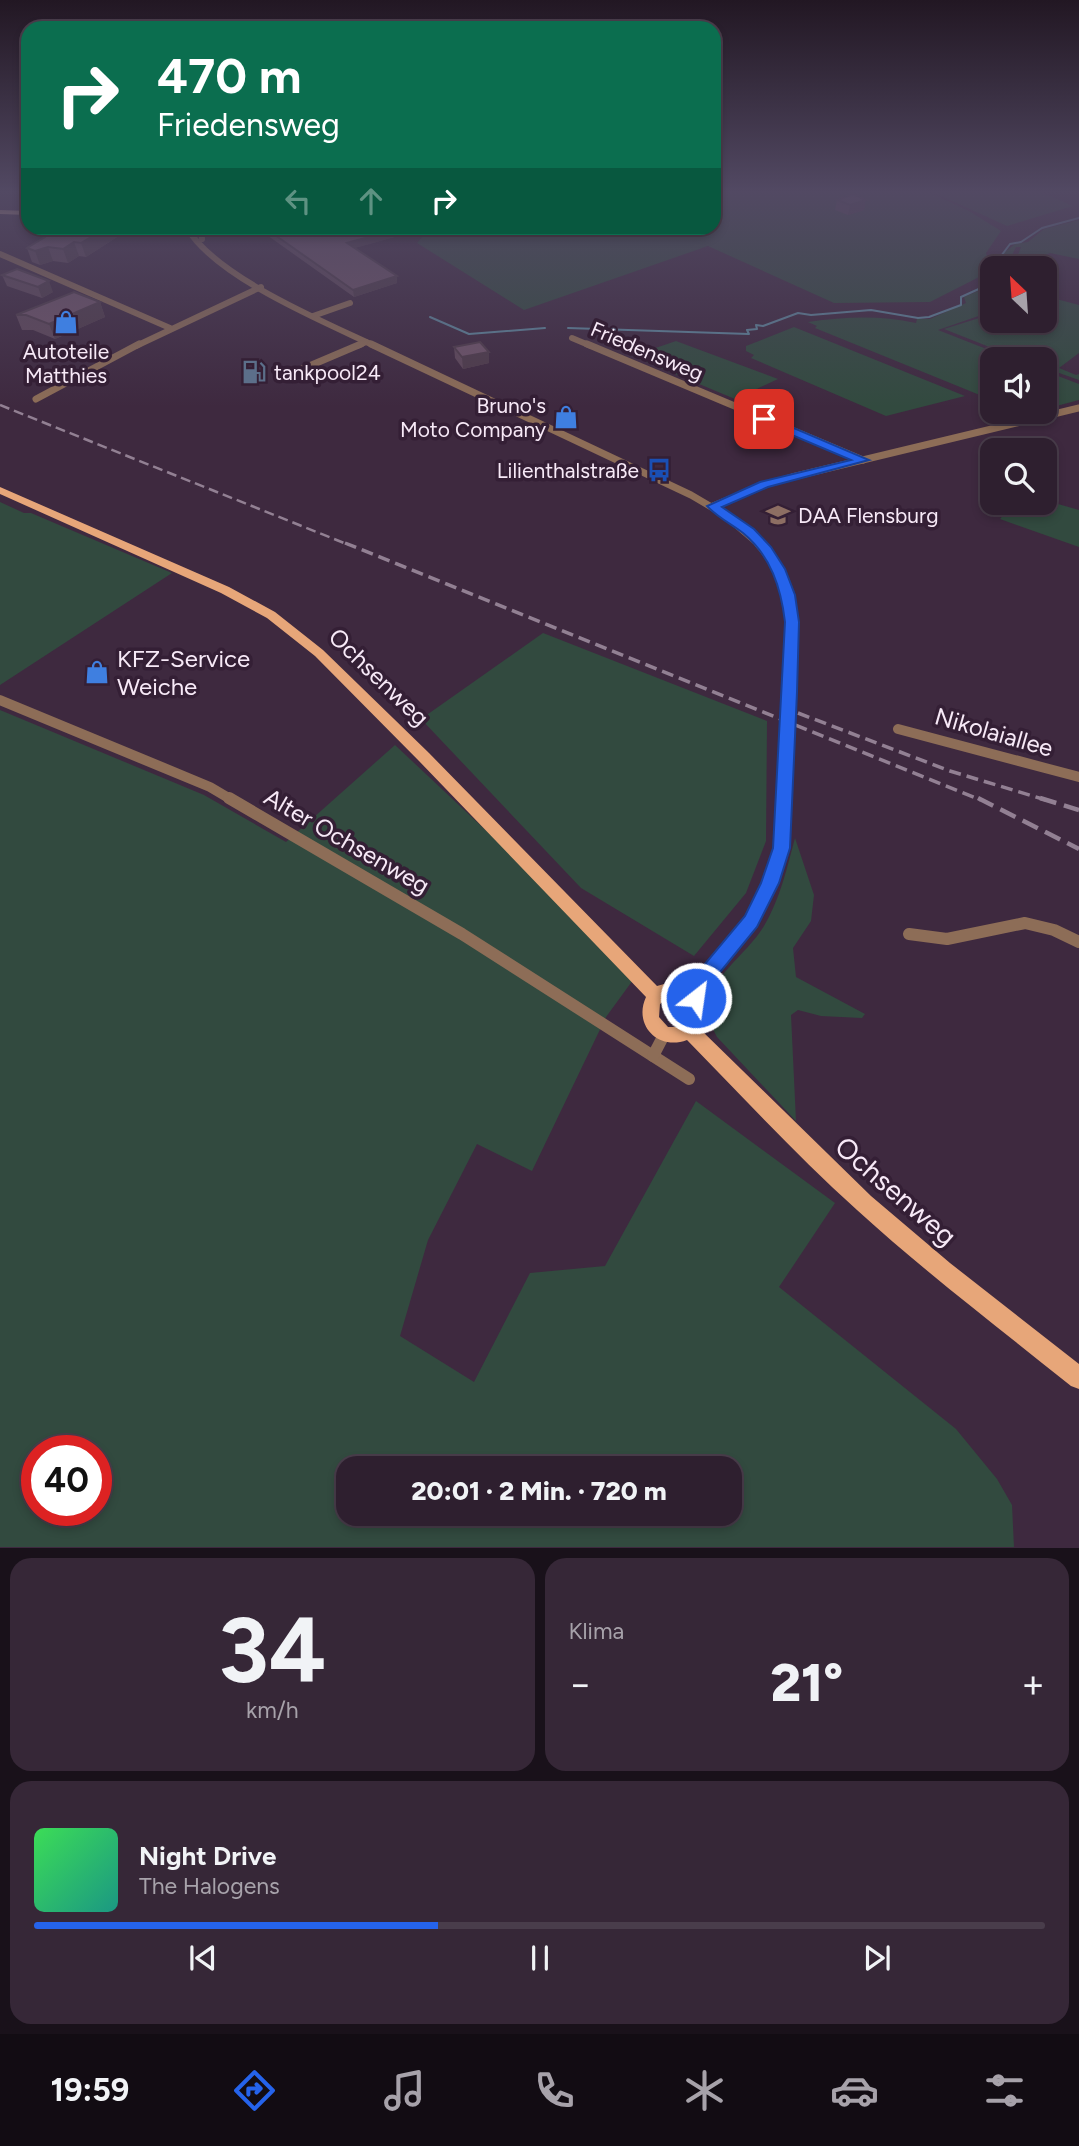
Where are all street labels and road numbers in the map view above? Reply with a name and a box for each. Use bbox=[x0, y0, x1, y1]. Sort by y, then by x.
street label: Friedensweg bbox=[587, 316, 707, 386]
street label: Ochsenweg bbox=[323, 622, 435, 732]
street label: Nikolaiallee bbox=[932, 701, 1056, 763]
street label: Alter Ochsenweg bbox=[259, 782, 435, 900]
street label: Ochsenweg bbox=[828, 1129, 964, 1253]

